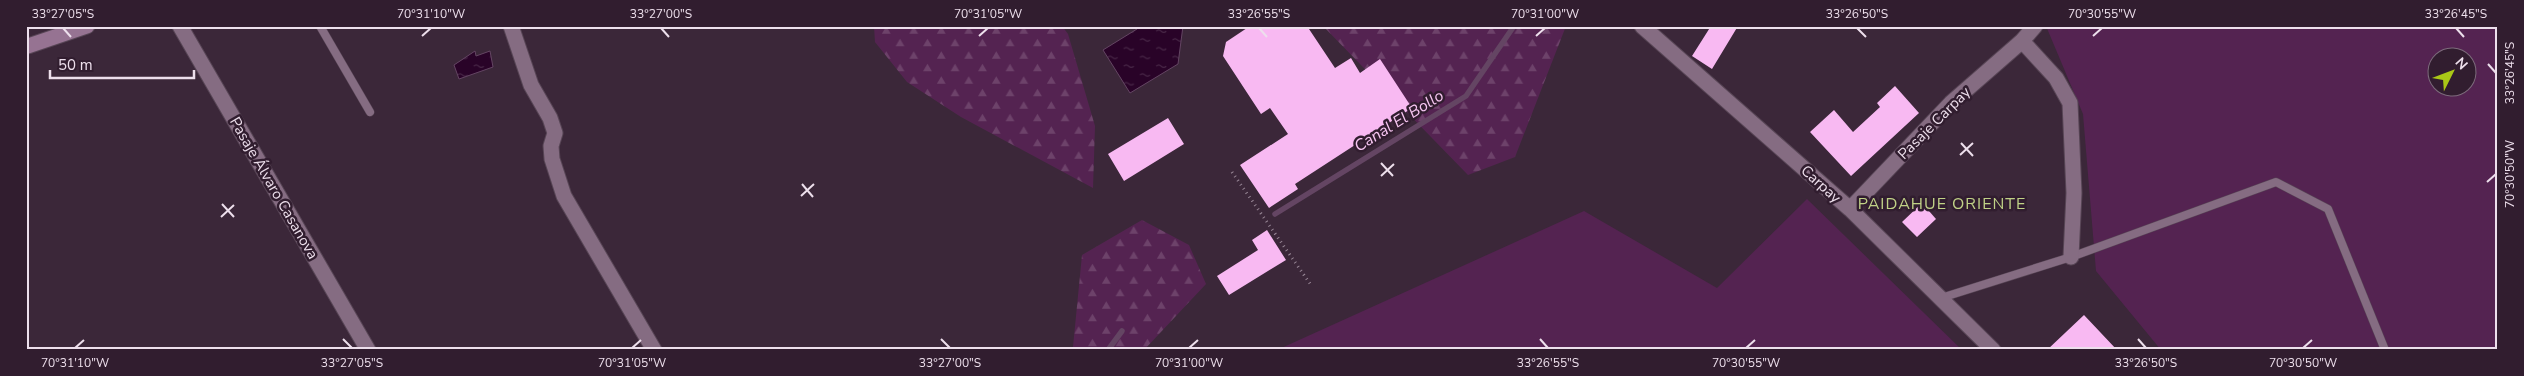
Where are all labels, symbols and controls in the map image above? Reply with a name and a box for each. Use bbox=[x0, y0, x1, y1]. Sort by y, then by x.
text: 33°27'05"S bbox=[32, 6, 94, 22]
text: 70°31'10"W bbox=[397, 6, 465, 22]
text: 33°27'00"S bbox=[630, 6, 692, 22]
text: 70°31'05"W bbox=[954, 6, 1022, 22]
text: 33°26'55"S bbox=[1228, 6, 1290, 22]
text: 70°31'00"W bbox=[1511, 6, 1579, 22]
text: 33°26'50"S bbox=[1826, 6, 1888, 22]
text: 70°30'55"W bbox=[2068, 6, 2136, 22]
text: 33°26'45"S bbox=[2425, 6, 2487, 22]
text: 33°26'45"S bbox=[2502, 42, 2518, 104]
scale bar bbox=[50, 48, 194, 80]
north arrow bbox=[2426, 48, 2476, 98]
text: N bbox=[2451, 53, 2472, 74]
text: 50 m bbox=[58, 55, 93, 75]
street label: Pasaje Carpay bbox=[1893, 82, 1975, 164]
water label: Canal El Bollo bbox=[1350, 85, 1448, 157]
street label: Pasaje Álvaro Casanova bbox=[225, 113, 323, 263]
text: 70°30'50"W bbox=[2502, 140, 2518, 208]
street label: Carpay bbox=[1797, 161, 1846, 208]
district label: PAIDAHUE ORIENTE bbox=[1858, 193, 2026, 215]
text: 70°31'10"W bbox=[41, 355, 109, 371]
text: 33°27'05"S bbox=[321, 355, 383, 371]
text: 70°31'05"W bbox=[598, 355, 666, 371]
text: 33°27'00"S bbox=[919, 355, 981, 371]
text: 70°31'00"W bbox=[1155, 355, 1223, 371]
text: 33°26'55"S bbox=[1517, 355, 1579, 371]
text: 70°30'55"W bbox=[1712, 355, 1780, 371]
text: 33°26'50"S bbox=[2115, 355, 2177, 371]
text: 70°30'50"W bbox=[2269, 355, 2337, 371]

